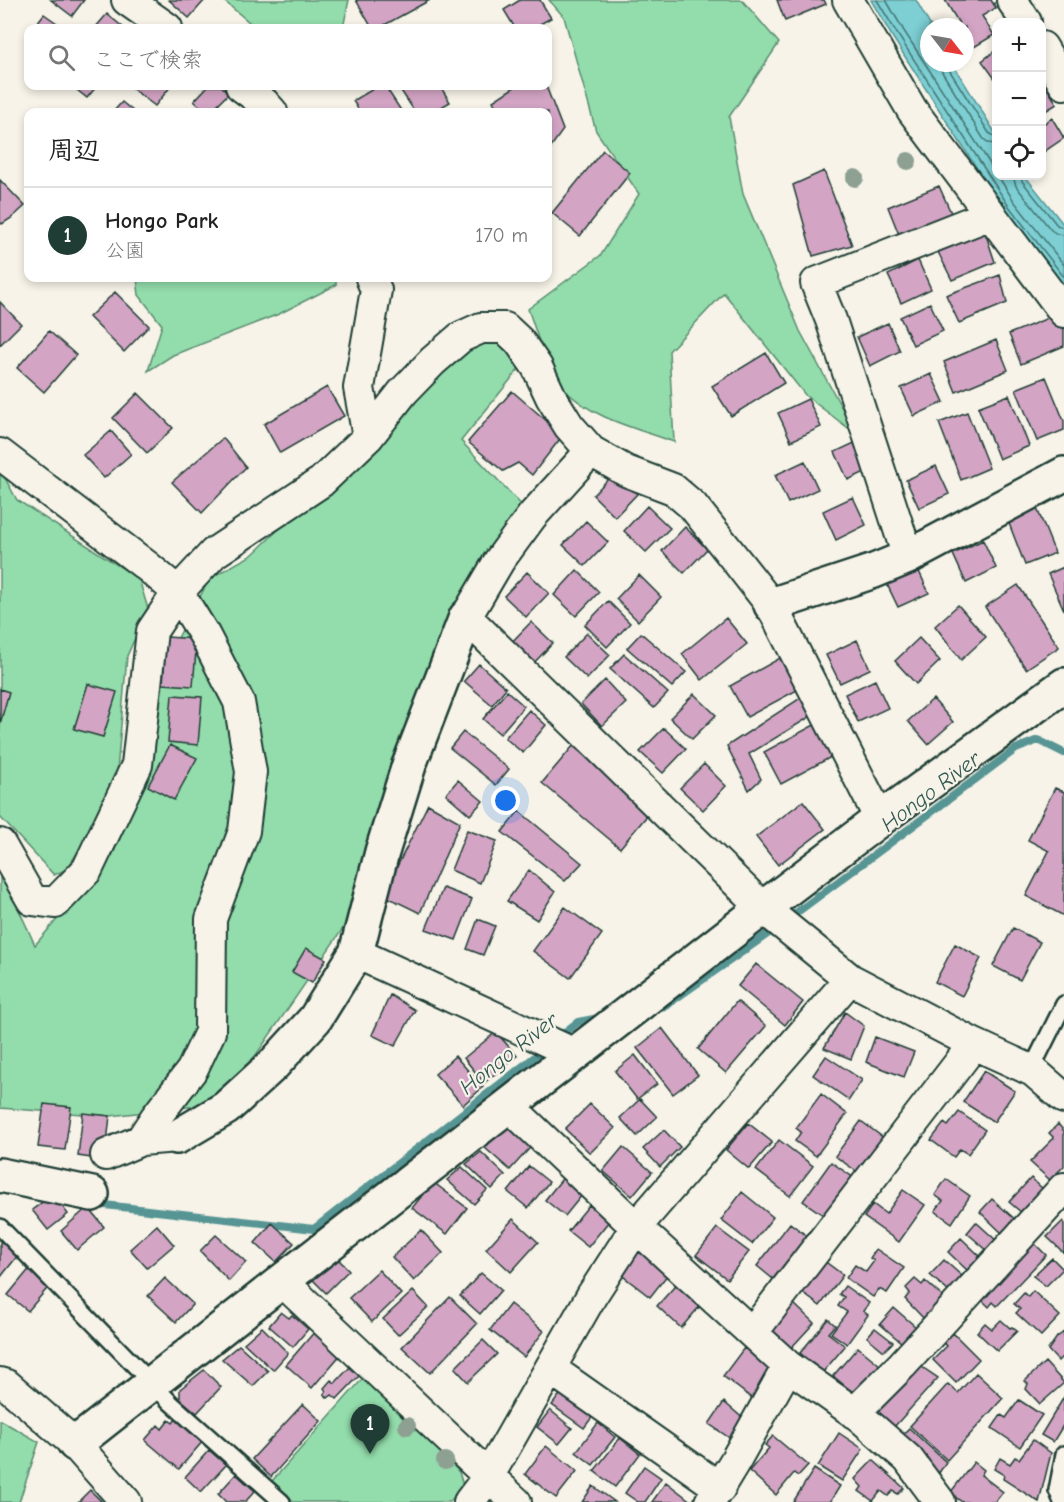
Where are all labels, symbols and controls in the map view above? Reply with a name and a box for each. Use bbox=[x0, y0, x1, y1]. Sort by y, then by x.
north arrow bbox=[920, 18, 974, 72]
map controls bbox=[992, 18, 1046, 180]
button: + bbox=[992, 18, 1046, 72]
search box bbox=[24, 24, 552, 90]
icon: search bbox=[45, 41, 78, 74]
text: ここで検索 bbox=[93, 47, 203, 73]
button: − bbox=[992, 72, 1046, 126]
button: locate bbox=[992, 126, 1046, 180]
text: 周辺 bbox=[48, 136, 100, 166]
text: Hongo Park bbox=[105, 208, 218, 234]
text: 1 bbox=[64, 224, 71, 247]
text: 170 m bbox=[475, 224, 528, 247]
text: 公園 bbox=[105, 239, 145, 262]
water label: Hongo River bbox=[876, 745, 986, 837]
your location bbox=[491, 786, 520, 815]
water label: Hongo River bbox=[454, 1007, 564, 1100]
pin: 1 bbox=[350, 1404, 389, 1454]

